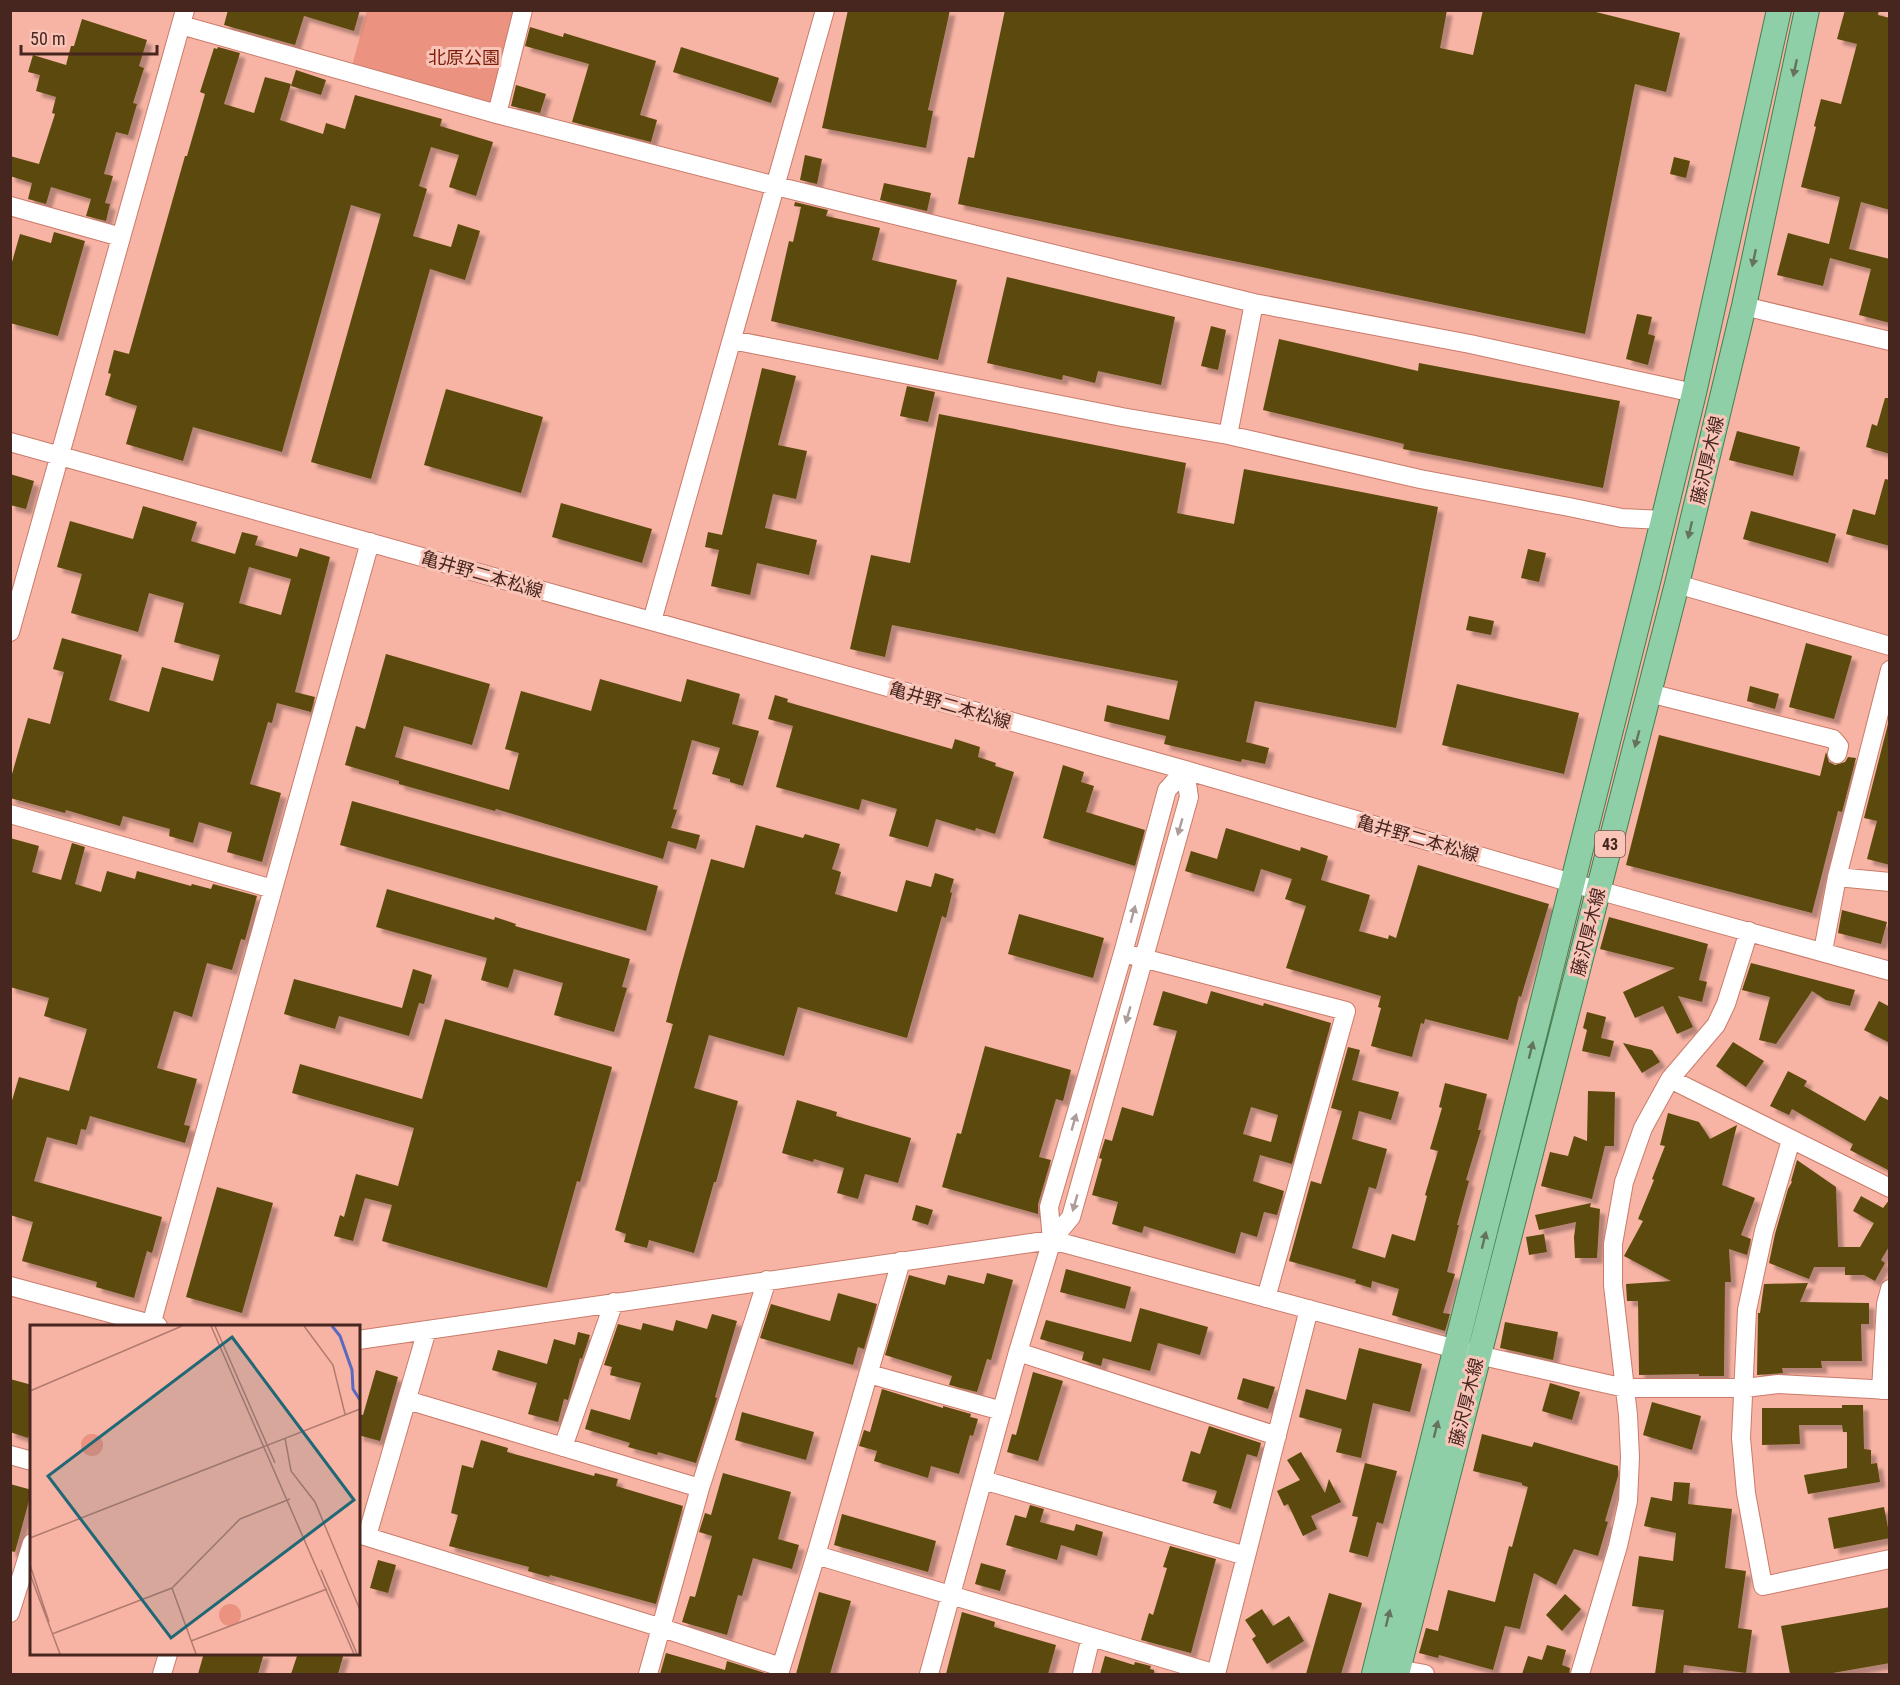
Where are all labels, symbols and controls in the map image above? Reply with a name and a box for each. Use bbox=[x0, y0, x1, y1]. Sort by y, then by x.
scale bar bbox=[21, 18, 158, 56]
text: 50 m bbox=[30, 28, 65, 49]
park label: 北原公園 bbox=[428, 47, 500, 68]
one-way arrow bbox=[1789, 58, 1799, 77]
one-way arrow bbox=[1748, 249, 1758, 268]
street label: 藤沢厚木線 bbox=[1687, 414, 1727, 506]
one-way arrow bbox=[1685, 521, 1695, 539]
street label: 亀井野二本松線 bbox=[419, 547, 545, 601]
street label: 亀井野二本松線 bbox=[887, 678, 1013, 732]
one-way arrow bbox=[1632, 730, 1642, 749]
street label: 亀井野二本松線 bbox=[1355, 811, 1481, 865]
one-way arrow bbox=[1175, 818, 1185, 837]
road number: 43 bbox=[1595, 831, 1625, 857]
street label: 藤沢厚木線 bbox=[1567, 886, 1609, 978]
one-way arrow bbox=[1129, 905, 1138, 923]
one-way arrow bbox=[1123, 1006, 1132, 1024]
one-way arrow bbox=[1526, 1041, 1536, 1060]
one-way arrow bbox=[1070, 1113, 1079, 1131]
one-way arrow bbox=[1070, 1194, 1079, 1212]
one-way arrow bbox=[1479, 1231, 1489, 1249]
inset map bbox=[30, 1325, 360, 1655]
street label: 藤沢厚木線 bbox=[1445, 1356, 1487, 1448]
one-way arrow bbox=[1432, 1420, 1442, 1438]
one-way arrow bbox=[1383, 1609, 1393, 1627]

